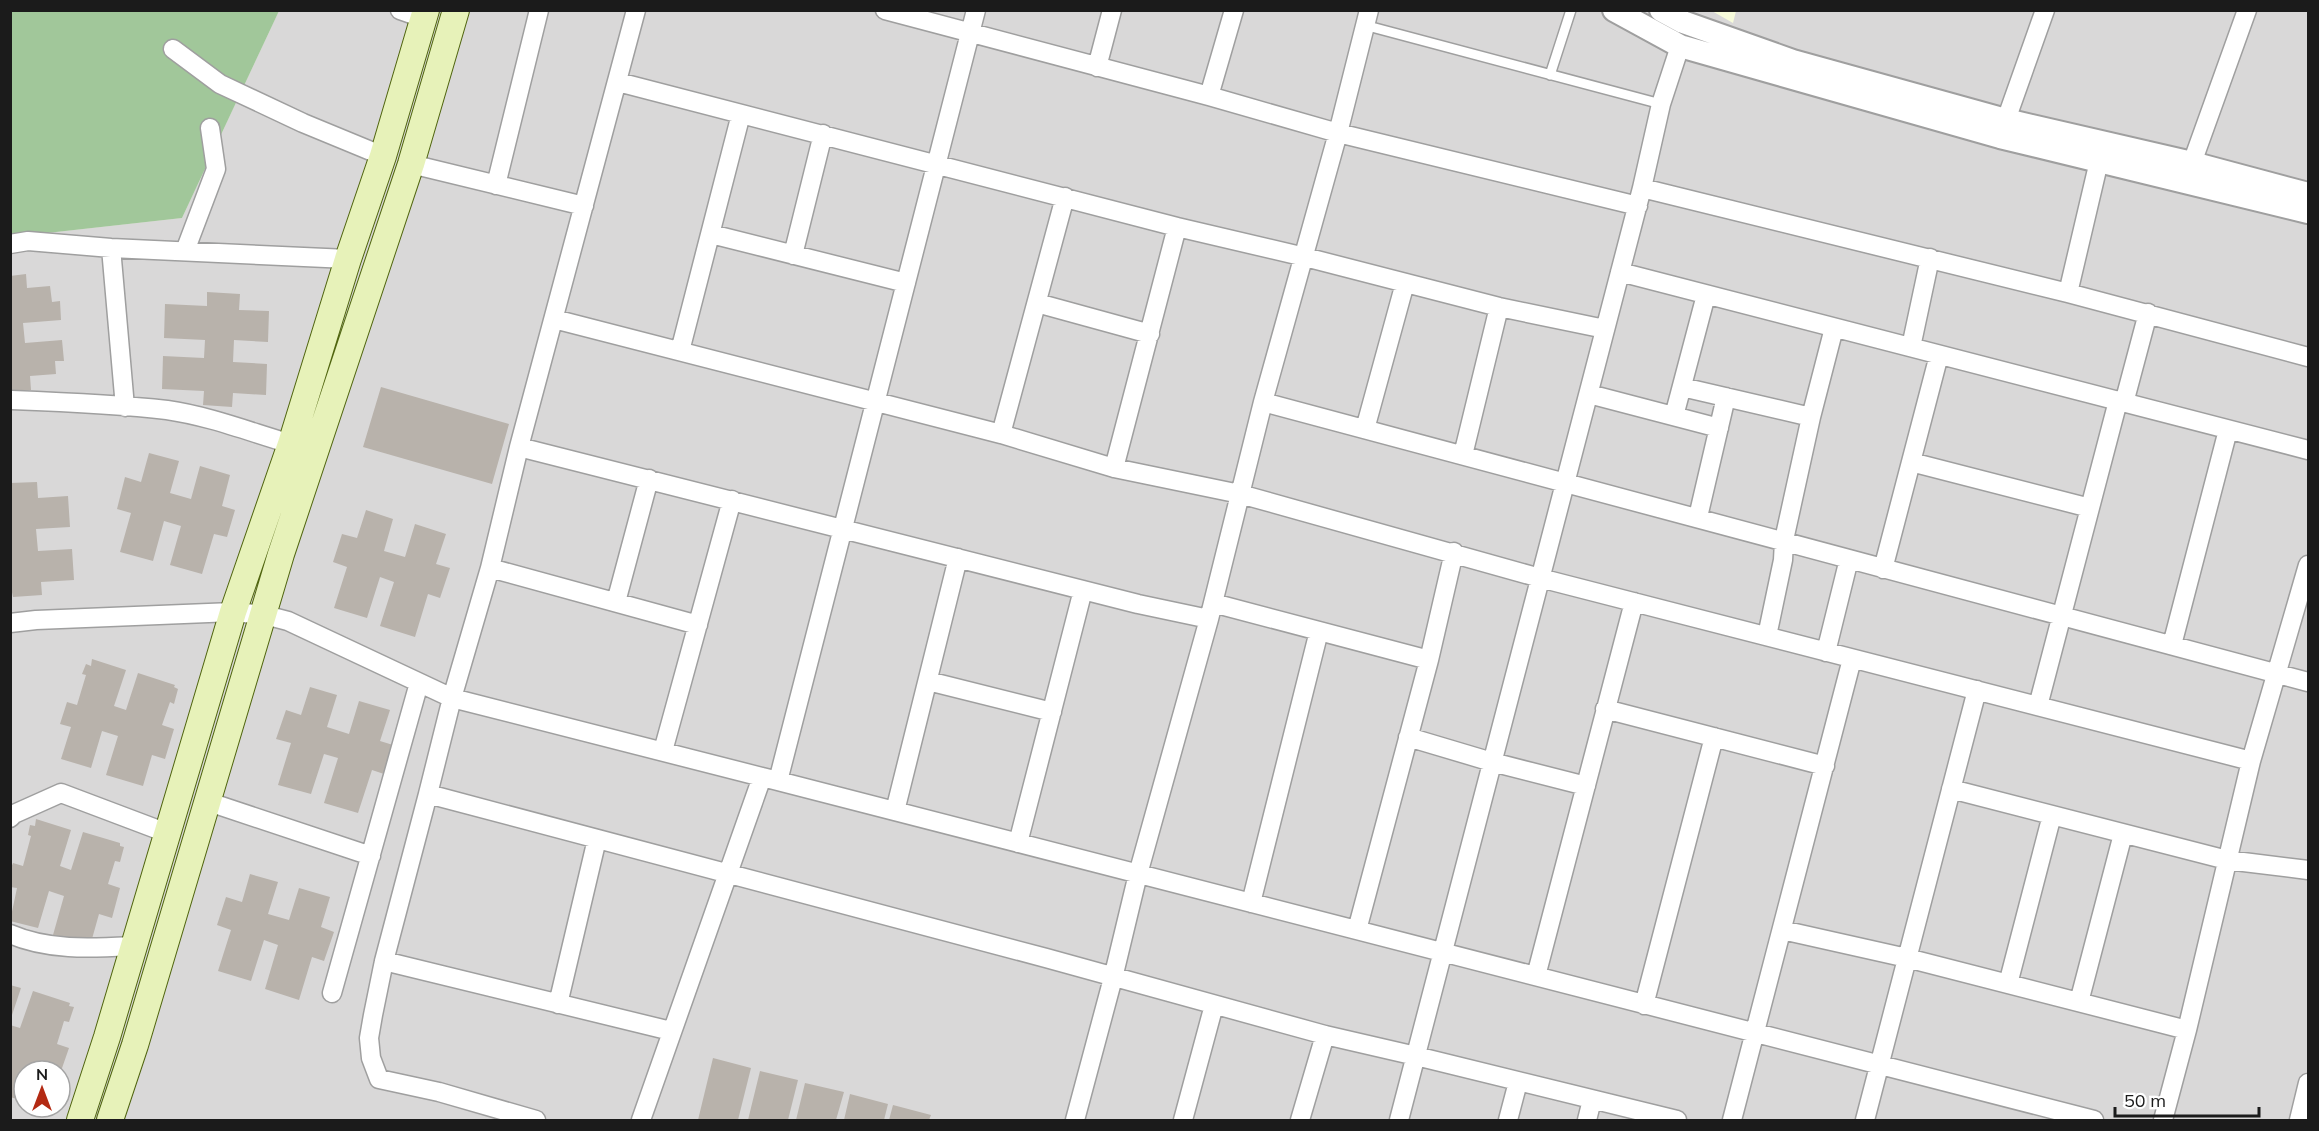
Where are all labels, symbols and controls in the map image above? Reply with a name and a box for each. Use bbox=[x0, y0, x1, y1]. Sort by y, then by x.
north arrow bbox=[12, 1059, 72, 1119]
text: N bbox=[36, 1064, 48, 1084]
scale bar bbox=[2115, 1080, 2259, 1118]
text: 50 m bbox=[2124, 1089, 2166, 1112]

